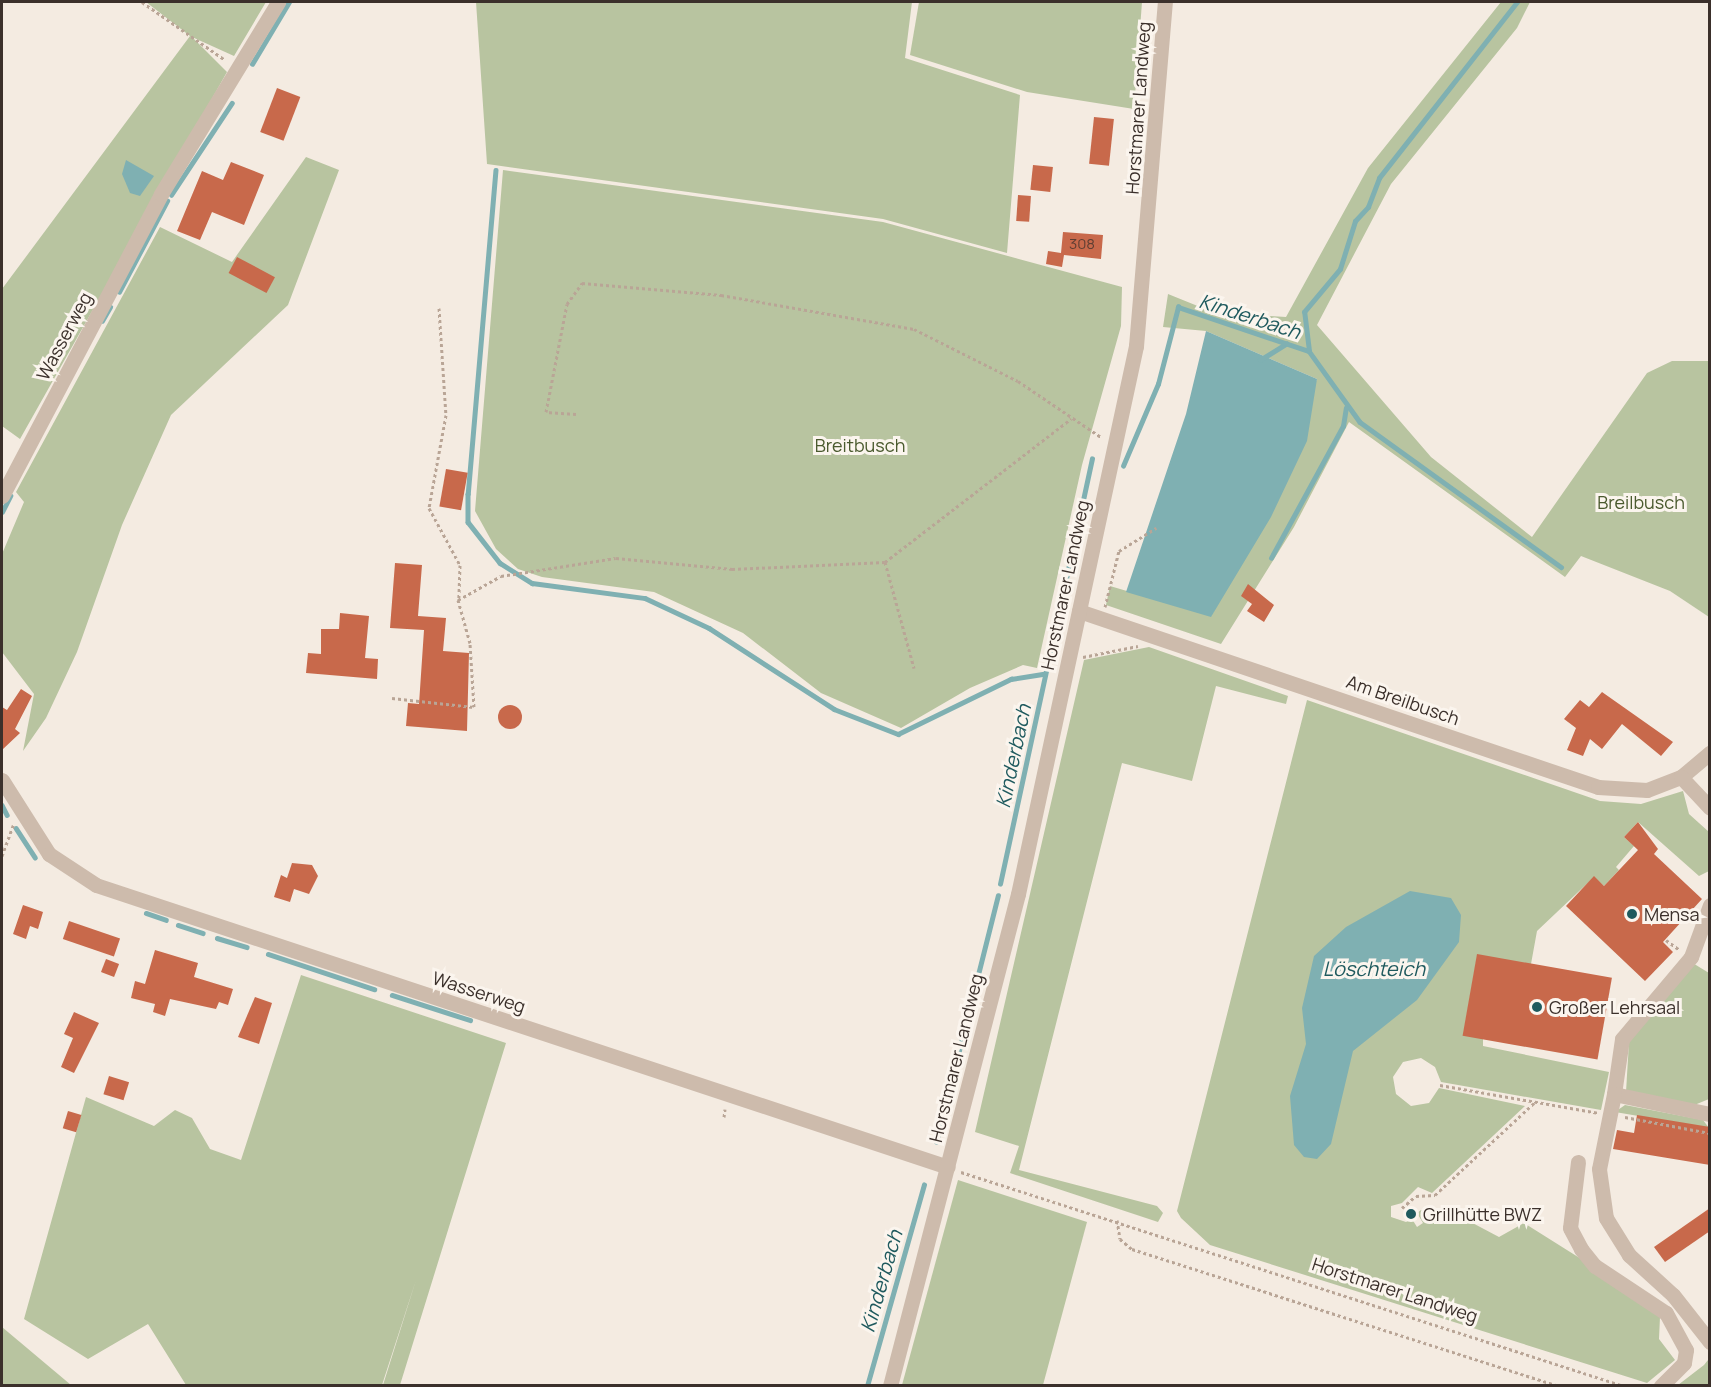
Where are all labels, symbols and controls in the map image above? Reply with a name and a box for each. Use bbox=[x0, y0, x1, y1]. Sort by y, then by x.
street label: Horstmarer Landweg bbox=[1121, 21, 1155, 195]
house number: 308 bbox=[1069, 235, 1095, 253]
street label: Wasserweg bbox=[32, 288, 96, 384]
water label: Kinderbach bbox=[1196, 288, 1304, 344]
park label: Breitbusch bbox=[815, 434, 905, 456]
park label: Breilbusch bbox=[1597, 491, 1685, 513]
street label: Horstmarer Landweg bbox=[1036, 498, 1094, 672]
street label: Am Breilbusch bbox=[1344, 671, 1462, 729]
water label: Kinderbach bbox=[990, 702, 1036, 810]
place label: Mensa bbox=[1644, 903, 1700, 925]
marker: Mensa bbox=[1625, 907, 1639, 921]
water label: Löschteich bbox=[1323, 956, 1425, 980]
street label: Wasserweg bbox=[430, 967, 528, 1017]
street label: Horstmarer Landweg bbox=[925, 971, 987, 1145]
place label: Großer Lehrsaal bbox=[1549, 996, 1680, 1018]
marker: Großer Lehrsaal bbox=[1530, 1000, 1544, 1014]
place label: Grillhütte BWZ bbox=[1423, 1203, 1542, 1225]
marker: Grillhütte BWZ bbox=[1404, 1207, 1418, 1221]
water label: Kinderbach bbox=[855, 1227, 907, 1335]
street label: Horstmarer Landweg bbox=[1309, 1253, 1481, 1327]

